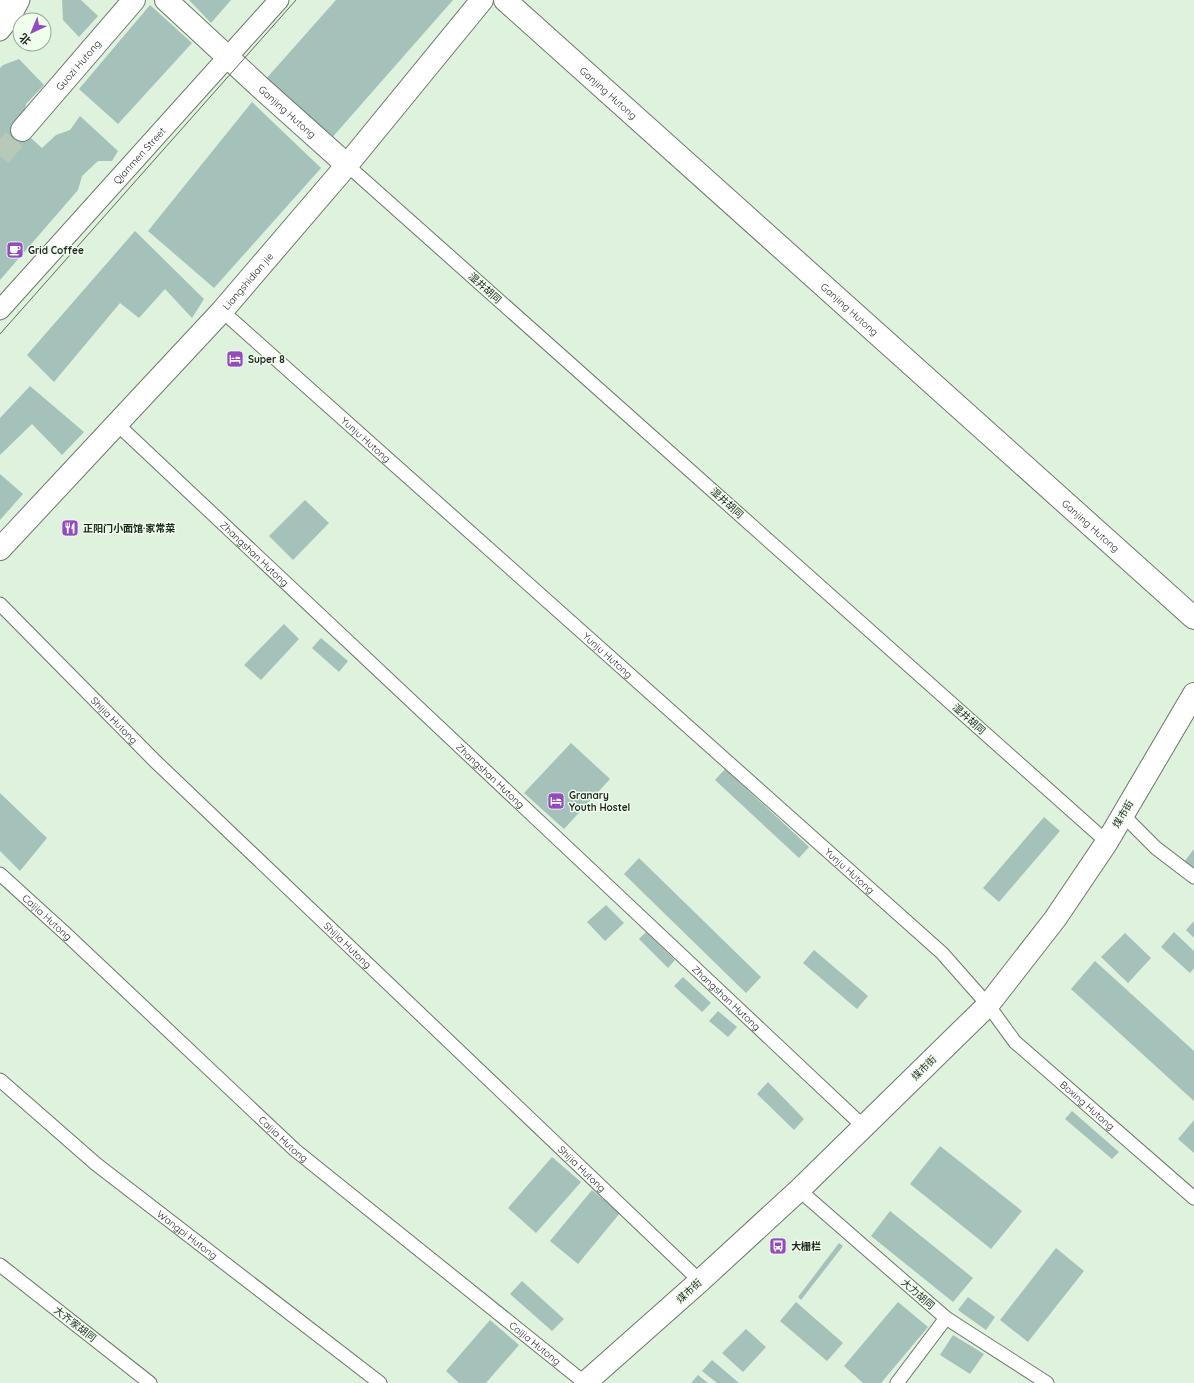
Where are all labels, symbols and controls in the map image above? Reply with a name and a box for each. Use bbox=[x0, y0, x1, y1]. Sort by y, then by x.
north arrow bbox=[12, 12, 52, 52]
text: 北 bbox=[16, 30, 34, 48]
street label: Guozi Hutong bbox=[53, 37, 103, 93]
street label: Ganjing Hutong bbox=[577, 64, 640, 122]
street label: Ganjing Hutong bbox=[256, 83, 319, 141]
street label: Qianmen Street bbox=[110, 124, 169, 187]
cafe icon: Grid Coffee bbox=[5, 240, 25, 260]
place label: Grid Coffee bbox=[28, 244, 84, 257]
street label: Liangshidian jie bbox=[220, 249, 276, 312]
street label: 湿井胡同 bbox=[466, 270, 504, 306]
street label: Ganjing Hutong bbox=[818, 280, 881, 338]
hotel icon: Super 8 bbox=[225, 349, 245, 369]
place label: Super 8 bbox=[248, 353, 285, 366]
street label: Yunju Hutong bbox=[338, 414, 394, 465]
street label: 湿井胡同 bbox=[708, 485, 746, 521]
street label: Ganjing Hutong bbox=[1059, 496, 1122, 555]
restaurant icon: 正阳门小面馆·家常菜 bbox=[60, 518, 80, 538]
street label: Zhangshan Hutong bbox=[218, 518, 292, 589]
place label: 正阳门小面馆·家常菜 bbox=[83, 522, 175, 535]
street label: Yunju Hutong bbox=[580, 629, 635, 681]
street label: Shijia Hutong bbox=[88, 694, 141, 746]
street label: 湿井胡同 bbox=[950, 701, 988, 737]
street label: Zhangshan Hutong bbox=[454, 740, 528, 811]
place label: Granary Youth Hostel bbox=[569, 789, 630, 814]
hotel icon: Granary Youth Hostel bbox=[546, 791, 566, 811]
street label: 煤市街 bbox=[1110, 798, 1136, 830]
street label: Yunju Hutong bbox=[822, 845, 877, 896]
street label: Caijia Hutong bbox=[20, 891, 75, 943]
street label: Shijia Hutong bbox=[321, 919, 374, 971]
street label: Zhangshan Hutong bbox=[690, 962, 764, 1033]
street label: 煤市街 bbox=[909, 1053, 939, 1083]
street label: Boxing Hutong bbox=[1057, 1078, 1118, 1133]
street label: Caijia Hutong bbox=[256, 1113, 311, 1165]
street label: Shijia Hutong bbox=[555, 1143, 609, 1194]
street label: Wangpi Hutong bbox=[155, 1207, 220, 1262]
bus stop icon: 大栅栏 bbox=[768, 1236, 788, 1256]
place label: 大栅栏 bbox=[791, 1240, 821, 1253]
street label: 煤市街 bbox=[674, 1276, 704, 1306]
street label: 大力胡同 bbox=[899, 1276, 937, 1312]
street label: 大齐家胡同 bbox=[51, 1303, 99, 1345]
street label: Caijia Hutong bbox=[507, 1318, 564, 1368]

